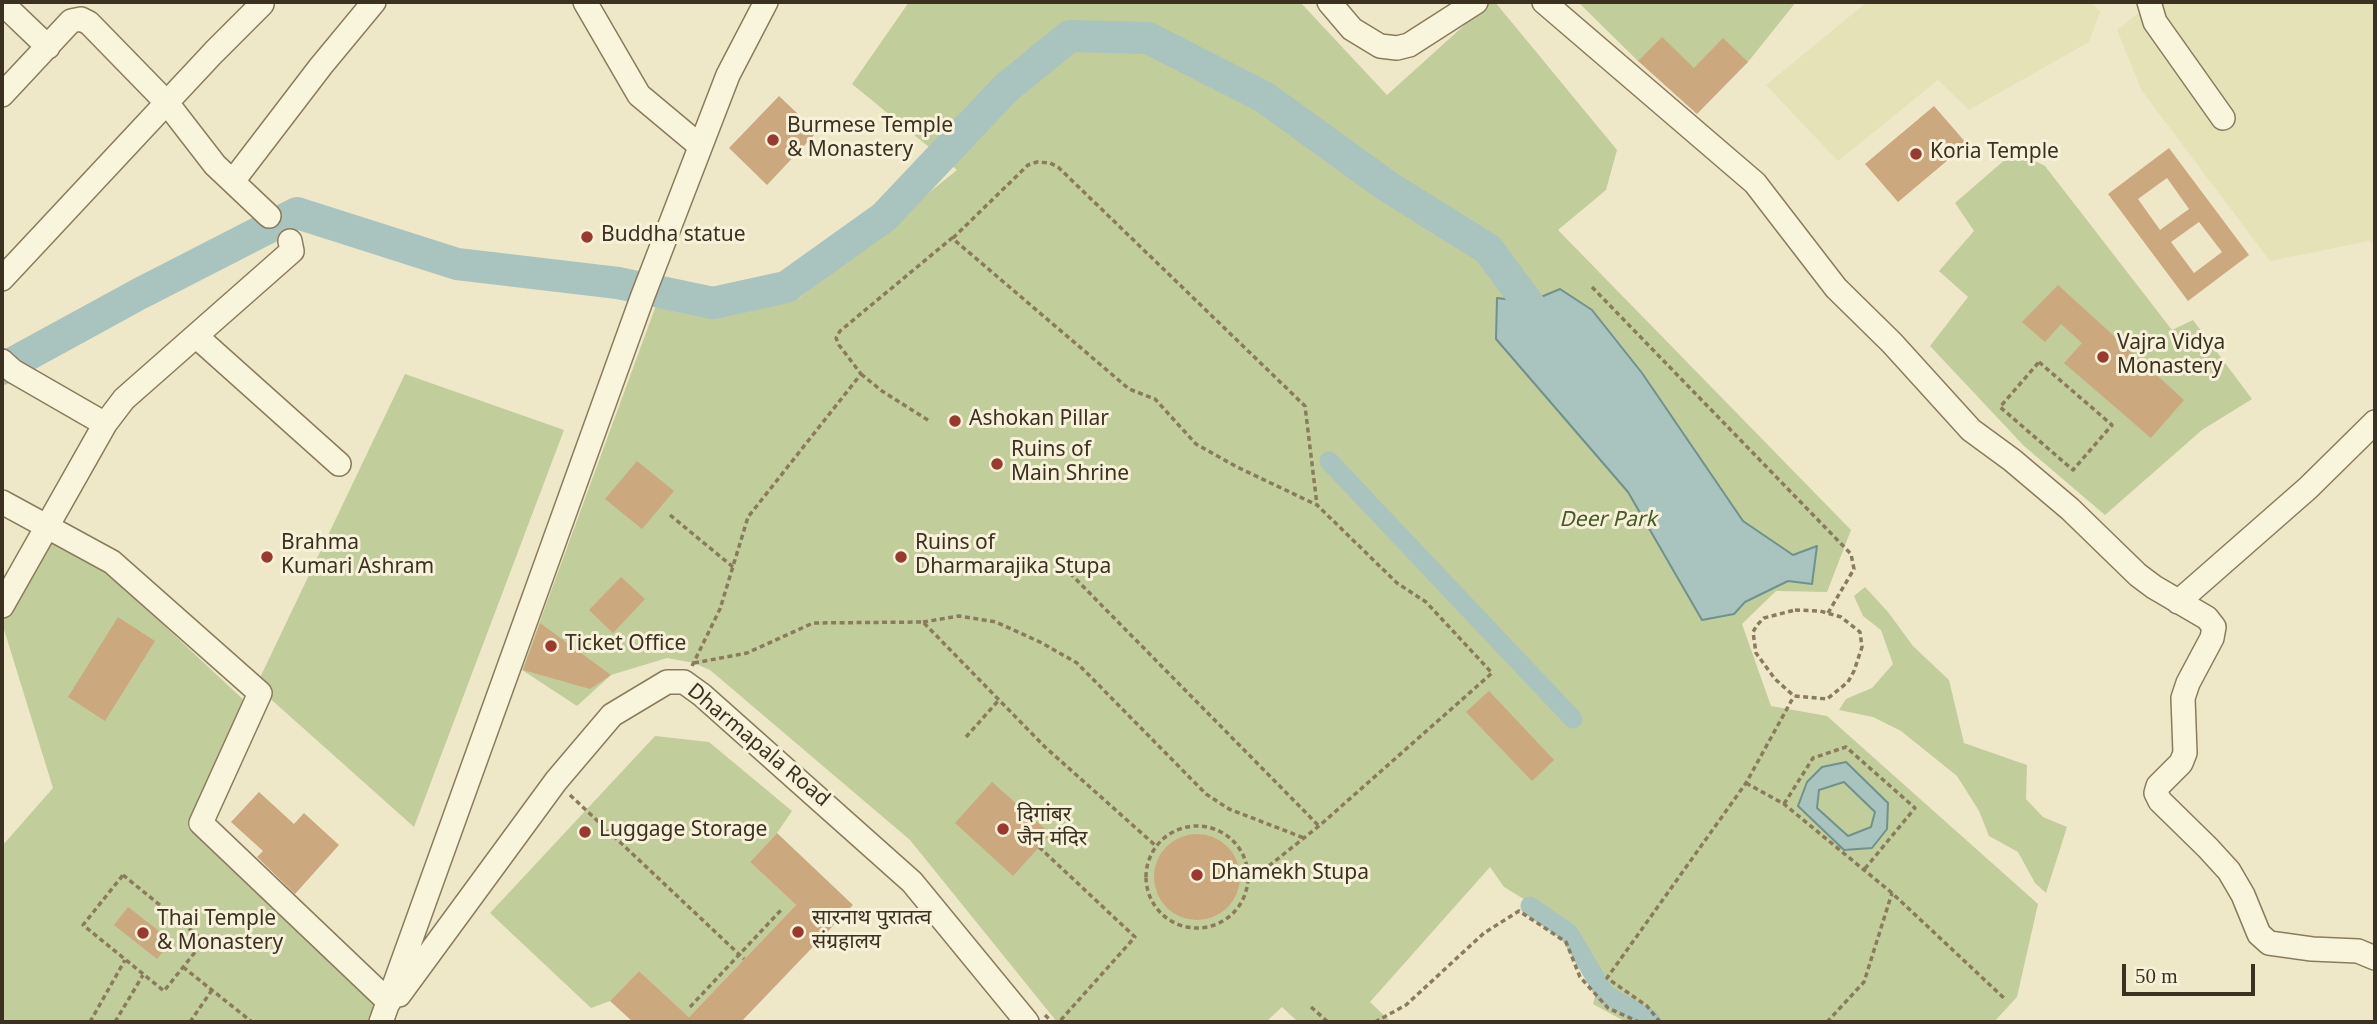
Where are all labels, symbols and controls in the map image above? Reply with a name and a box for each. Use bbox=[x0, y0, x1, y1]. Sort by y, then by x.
place label: Burmese Temple & Monastery bbox=[787, 115, 953, 165]
marker: Burmese Temple & Monastery bbox=[765, 132, 781, 148]
place label: Koria Temple bbox=[1930, 141, 2059, 167]
marker: Koria Temple bbox=[1908, 146, 1924, 162]
place label: Buddha statue bbox=[601, 224, 746, 250]
marker: Buddha statue bbox=[579, 229, 595, 245]
place label: Vajra Vidya Monastery bbox=[2117, 332, 2225, 382]
marker: Vajra Vidya Monastery bbox=[2095, 349, 2111, 365]
place label: Ashokan Pillar bbox=[969, 408, 1109, 434]
marker: Ashokan Pillar bbox=[947, 413, 963, 429]
place label: Ruins of Main Shrine bbox=[1011, 439, 1129, 489]
marker: Ruins of Main Shrine bbox=[989, 456, 1005, 472]
park label: Deer Park bbox=[1559, 509, 1657, 535]
place label: Brahma Kumari Ashram bbox=[281, 532, 434, 582]
place label: Ruins of Dharmarajika Stupa bbox=[915, 532, 1111, 582]
marker: Brahma Kumari Ashram bbox=[259, 549, 275, 565]
marker: Ruins of Dharmarajika Stupa bbox=[893, 549, 909, 565]
place label: Ticket Office bbox=[565, 633, 686, 659]
marker: Ticket Office bbox=[543, 638, 559, 654]
street label: Dharmapala Road bbox=[681, 680, 833, 814]
place label: दिगांबर जैन मंदिर bbox=[1017, 804, 1087, 854]
place label: Luggage Storage bbox=[599, 819, 767, 845]
marker: दिगांबर जैन मंदिर bbox=[995, 821, 1011, 837]
marker: Luggage Storage bbox=[577, 824, 593, 840]
place label: Dhamekh Stupa bbox=[1211, 862, 1369, 888]
marker: Dhamekh Stupa bbox=[1189, 867, 1205, 883]
place label: सारनाथ पुरातत्व संग्रहालय bbox=[812, 907, 931, 957]
place label: Thai Temple & Monastery bbox=[157, 908, 283, 958]
marker: सारनाथ पुरातत्व संग्रहालय bbox=[790, 924, 806, 940]
marker: Thai Temple & Monastery bbox=[135, 925, 151, 941]
scale bar bbox=[2125, 950, 2258, 994]
text: 50 m bbox=[2135, 964, 2178, 988]

